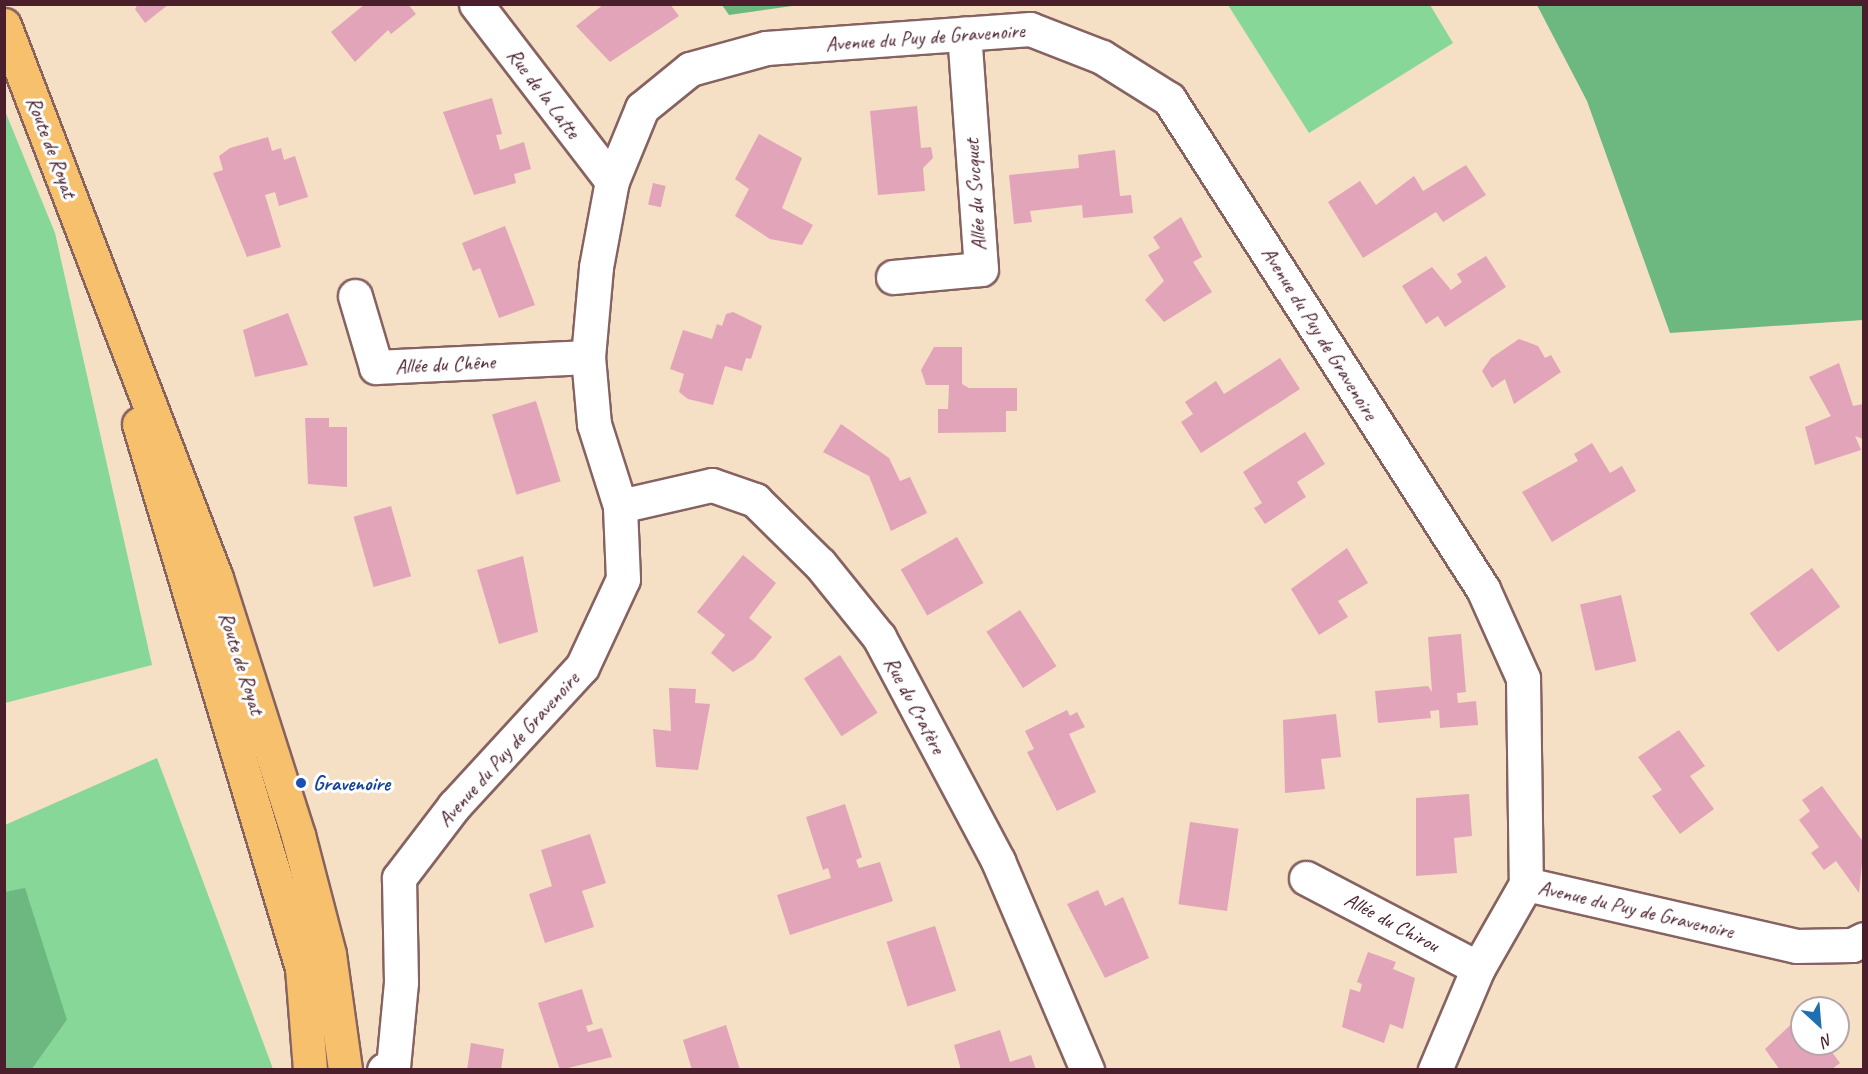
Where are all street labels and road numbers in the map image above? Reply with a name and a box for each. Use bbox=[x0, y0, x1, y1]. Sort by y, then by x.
street label: Avenue du Puy de Gravenoire bbox=[825, 17, 1025, 57]
street label: Rue de la Latte bbox=[502, 43, 586, 143]
street label: Route de Royat bbox=[21, 93, 83, 201]
street label: Allée du Sucquet bbox=[959, 138, 991, 252]
street label: Avenue du Puy de Gravenoire bbox=[1256, 242, 1384, 424]
street label: Allée du Chêne bbox=[394, 349, 496, 379]
street label: Route de Royat bbox=[214, 609, 270, 717]
street label: Rue du Cratère bbox=[879, 652, 951, 758]
street label: Avenue du Puy de Gravenoire bbox=[432, 667, 584, 831]
street label: Avenue du Puy de Gravenoire bbox=[1536, 874, 1736, 944]
street label: Allée du Chirou bbox=[1340, 887, 1444, 957]

